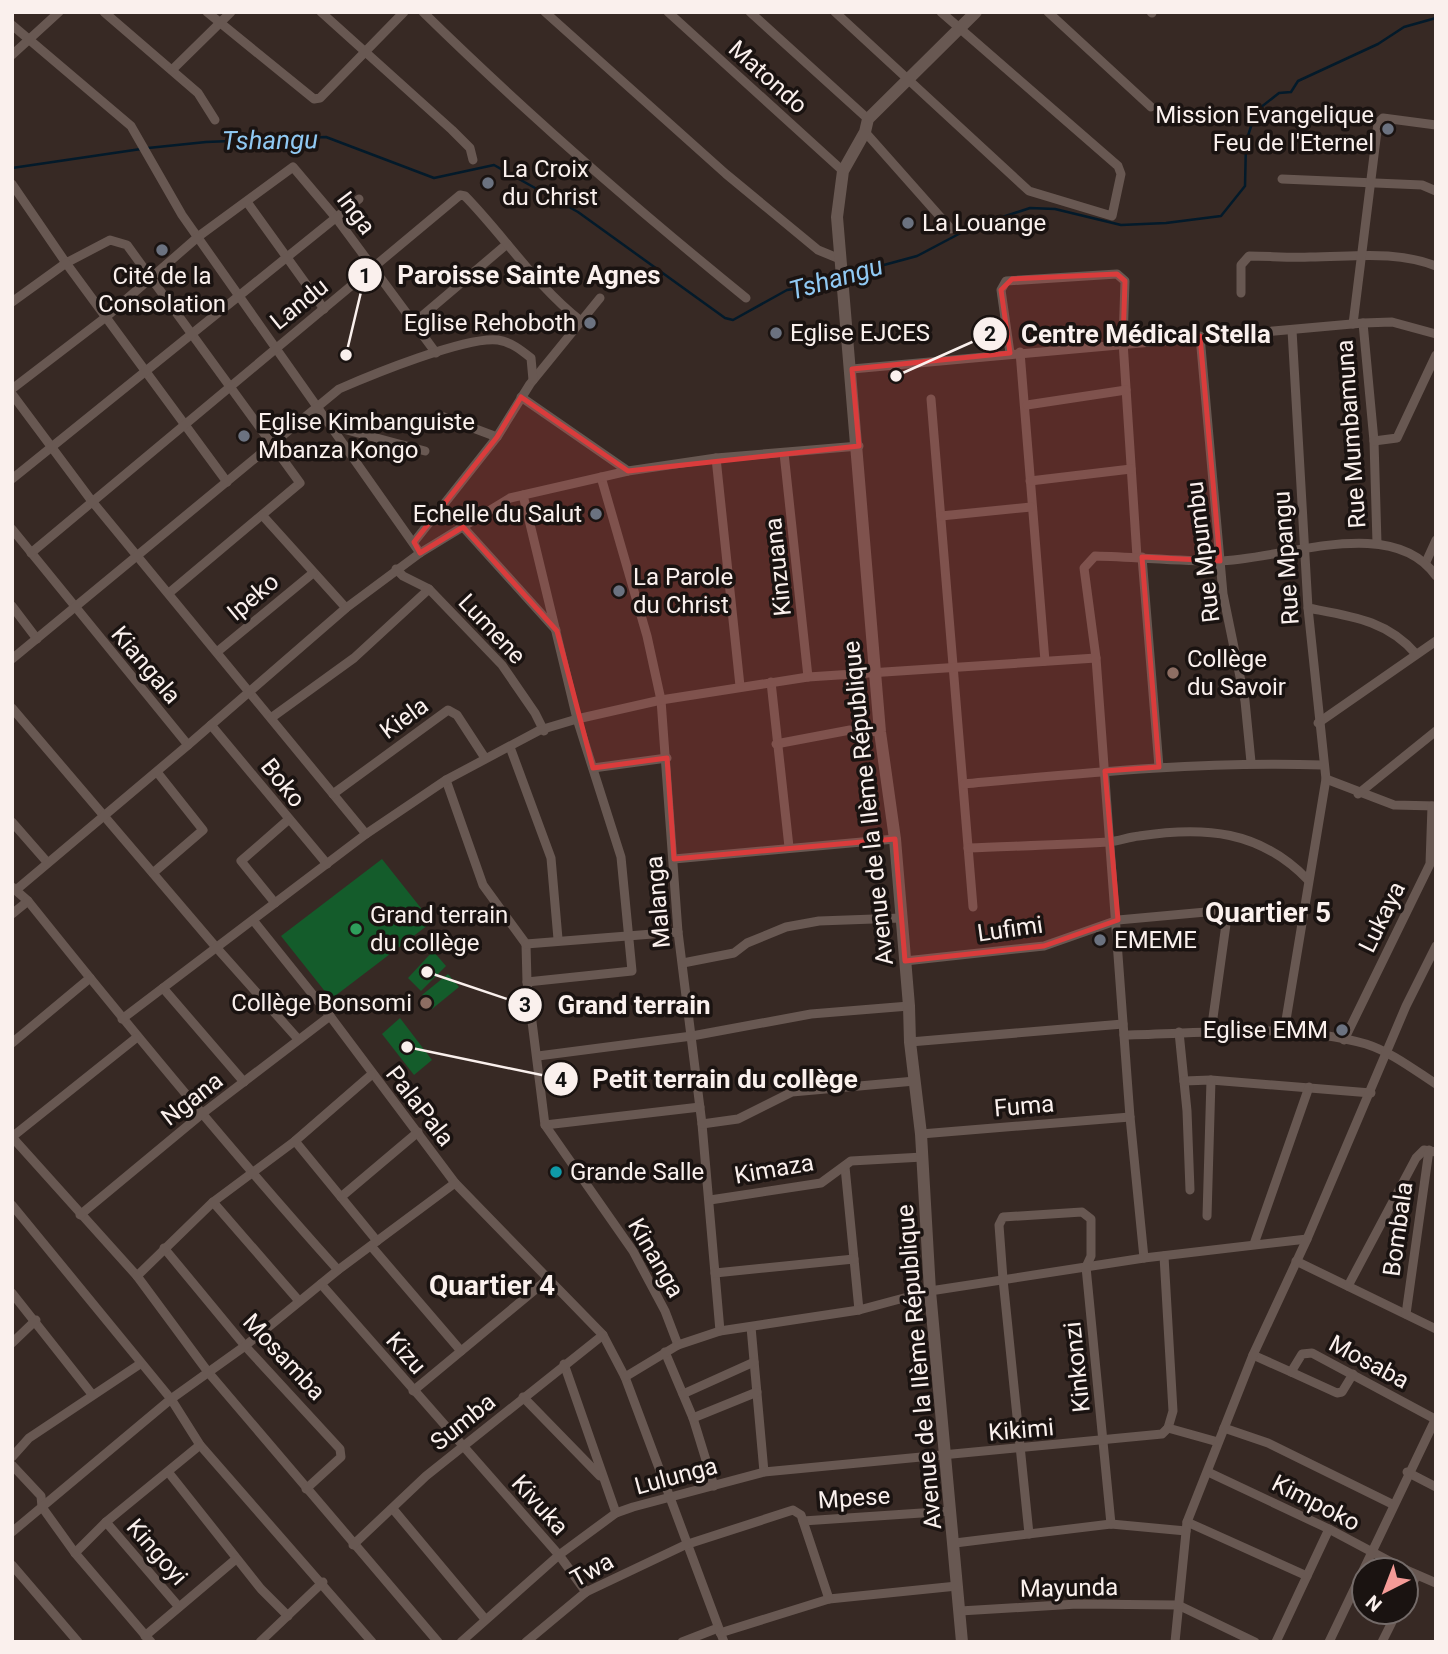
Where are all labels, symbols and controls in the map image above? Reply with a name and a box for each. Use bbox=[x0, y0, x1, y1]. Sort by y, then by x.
street label: Matondo bbox=[723, 35, 813, 119]
place label: Mission Evangelique Feu de l'Eternel bbox=[1155, 101, 1374, 157]
marker: Mission Evangelique Feu de l'Eternel bbox=[1380, 121, 1396, 137]
water label: Tshangu bbox=[222, 124, 318, 156]
place label: La Croix du Christ bbox=[502, 155, 598, 211]
marker: La Croix du Christ bbox=[480, 175, 496, 191]
street label: Inga bbox=[331, 186, 381, 240]
place label: La Louange bbox=[922, 209, 1046, 237]
marker: La Louange bbox=[900, 215, 916, 231]
marker: Cité de la Consolation bbox=[154, 242, 170, 258]
water label: Tshangu bbox=[786, 250, 886, 306]
callout: Paroisse Sainte Agnes bbox=[348, 252, 674, 299]
text: Paroisse Sainte Agnes bbox=[397, 260, 661, 290]
place label: Cité de la Consolation bbox=[98, 262, 226, 318]
text: 1 bbox=[359, 264, 371, 288]
street label: Landu bbox=[265, 272, 333, 336]
place label: Eglise Rehoboth bbox=[404, 309, 576, 337]
callout: Centre Médical Stella bbox=[972, 310, 1285, 357]
marker: Eglise Rehoboth bbox=[582, 315, 598, 331]
place label: Eglise EJCES bbox=[790, 319, 930, 347]
text: Centre Médical Stella bbox=[1021, 319, 1271, 349]
text: 2 bbox=[984, 322, 996, 346]
marker: Eglise EJCES bbox=[768, 325, 784, 341]
street label: Rue Mumbamuna bbox=[1330, 339, 1372, 529]
place label: Eglise Kimbanguiste Mbanza Kongo bbox=[258, 408, 475, 464]
marker: Eglise Kimbanguiste Mbanza Kongo bbox=[236, 428, 252, 444]
street label: Rue Mpumbu bbox=[1180, 480, 1226, 624]
street label: Rue Mpangu bbox=[1267, 490, 1305, 626]
place label: Echelle du Salut bbox=[413, 500, 582, 528]
marker: Echelle du Salut bbox=[588, 506, 604, 522]
street label: Kinzuana bbox=[759, 516, 797, 618]
place label: La Parole du Christ bbox=[633, 563, 733, 619]
street label: Ipeko bbox=[222, 567, 284, 627]
marker: La Parole du Christ bbox=[611, 583, 627, 599]
street label: Lumene bbox=[453, 588, 531, 670]
street label: Kiangala bbox=[106, 621, 186, 709]
street label: Avenue de la IIème République bbox=[837, 639, 899, 967]
place label: Collège du Savoir bbox=[1187, 645, 1286, 701]
marker: Collège du Savoir bbox=[1165, 665, 1181, 681]
street label: Kiela bbox=[375, 691, 433, 745]
street label: Boko bbox=[255, 753, 311, 813]
street label: Malanga bbox=[640, 855, 676, 949]
street label: Lukaya bbox=[1353, 877, 1411, 957]
district label: Quartier 5 bbox=[1205, 896, 1331, 929]
place label: Grand terrain du collège bbox=[370, 901, 508, 957]
street label: Lufimi bbox=[975, 911, 1045, 947]
marker: Grand terrain du collège bbox=[348, 921, 364, 937]
place label: EMEME bbox=[1114, 926, 1197, 954]
marker: EMEME bbox=[1092, 932, 1108, 948]
callout: Grand terrain bbox=[508, 981, 724, 1028]
place label: Collège Bonsomi bbox=[231, 989, 412, 1017]
text: Grand terrain bbox=[557, 990, 711, 1020]
text: 3 bbox=[519, 993, 531, 1017]
marker: Collège Bonsomi bbox=[418, 995, 434, 1011]
place label: Eglise EMM bbox=[1203, 1016, 1328, 1044]
marker: Eglise EMM bbox=[1334, 1022, 1350, 1038]
callout: Petit terrain du collège bbox=[543, 1056, 871, 1103]
street label: PalaPala bbox=[380, 1060, 460, 1152]
text: Petit terrain du collège bbox=[592, 1064, 858, 1094]
street label: Ngana bbox=[156, 1066, 228, 1132]
text: 4 bbox=[555, 1068, 567, 1092]
street label: Fuma bbox=[993, 1089, 1055, 1123]
street label: Kimaza bbox=[732, 1148, 816, 1190]
place label: Grande Salle bbox=[570, 1158, 704, 1186]
marker: Grande Salle bbox=[548, 1164, 564, 1180]
street label: Bombala bbox=[1378, 1180, 1418, 1278]
street label: Avenue de la IIème République bbox=[891, 1203, 947, 1531]
street label: Kinanga bbox=[622, 1213, 690, 1303]
district label: Quartier 4 bbox=[429, 1269, 555, 1302]
street label: Mosamba bbox=[237, 1308, 331, 1406]
street label: Kinkonzi bbox=[1058, 1320, 1096, 1414]
street label: Kizu bbox=[380, 1326, 432, 1380]
street label: Mosaba bbox=[1324, 1329, 1414, 1395]
street label: Sumba bbox=[425, 1388, 501, 1456]
street label: Kikimi bbox=[987, 1413, 1055, 1447]
street label: Lulunga bbox=[632, 1452, 720, 1500]
street label: Kivuka bbox=[506, 1469, 574, 1541]
street label: Kimpoko bbox=[1267, 1469, 1365, 1537]
street label: Mpese bbox=[817, 1482, 891, 1514]
street label: Kingoyi bbox=[121, 1513, 193, 1591]
street label: Twa bbox=[566, 1547, 618, 1593]
north arrow bbox=[1350, 1556, 1420, 1626]
street label: Mayunda bbox=[1020, 1573, 1118, 1603]
text: N bbox=[1361, 1590, 1387, 1616]

